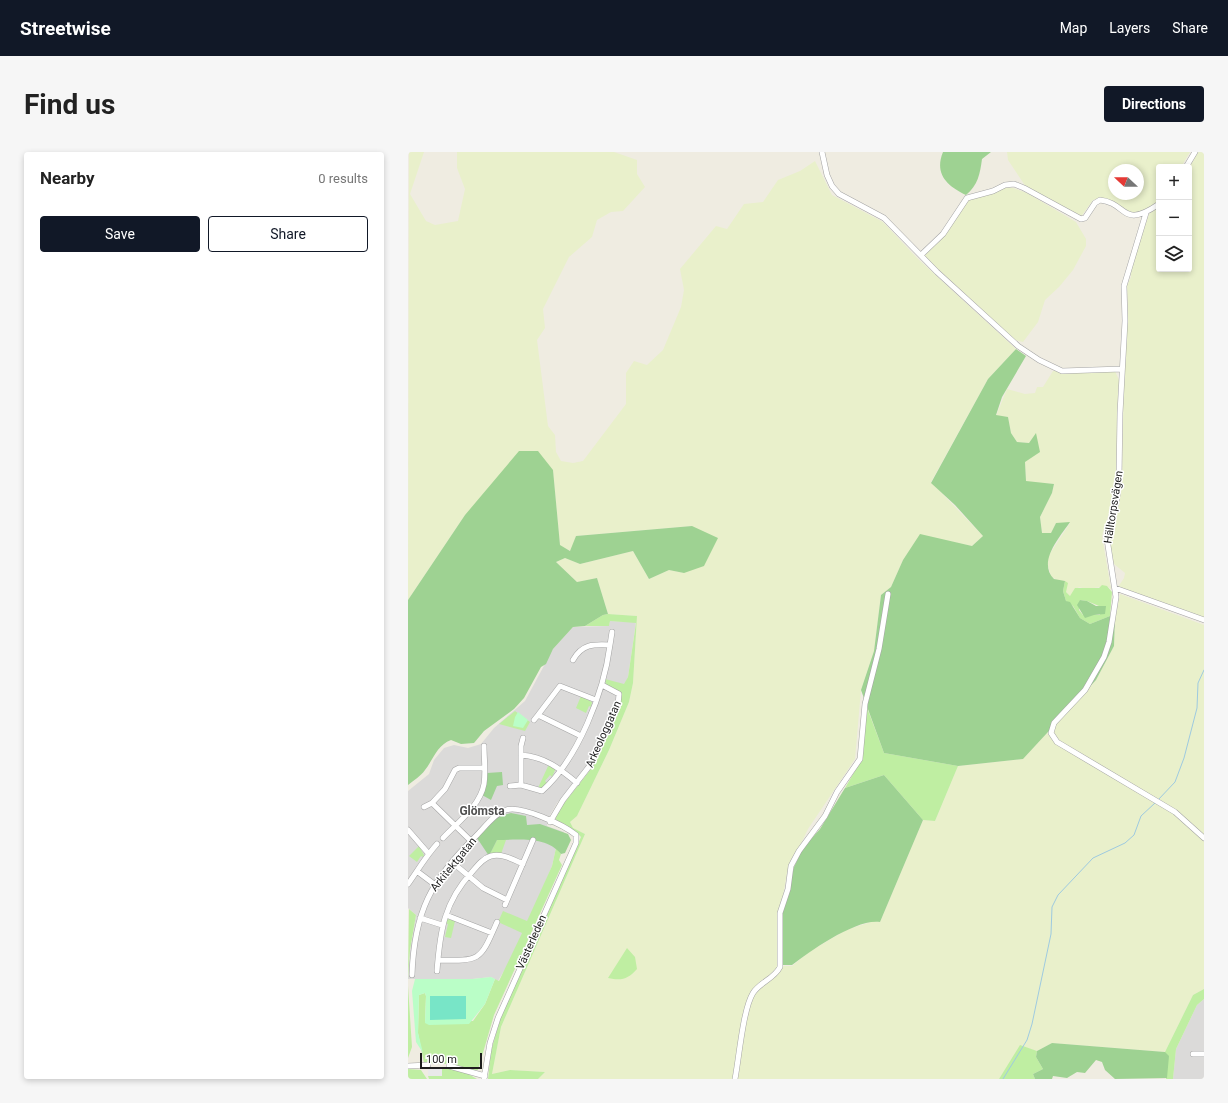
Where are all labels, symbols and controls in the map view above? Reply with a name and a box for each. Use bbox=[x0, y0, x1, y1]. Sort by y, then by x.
text: Streetwise bbox=[20, 17, 111, 40]
text: Map bbox=[1060, 20, 1087, 36]
text: Layers bbox=[1109, 20, 1150, 36]
text: Share bbox=[1172, 20, 1208, 36]
button: Directions bbox=[1104, 86, 1204, 122]
text: Find us bbox=[24, 88, 115, 121]
north arrow bbox=[1108, 164, 1144, 200]
map controls bbox=[1156, 164, 1192, 272]
button: + bbox=[1156, 164, 1192, 200]
text: Nearby bbox=[40, 168, 95, 188]
text: 0 results bbox=[318, 171, 368, 186]
button: − bbox=[1156, 200, 1192, 236]
button: Save bbox=[40, 216, 200, 252]
button: Share bbox=[208, 216, 368, 252]
button: layers bbox=[1156, 236, 1192, 272]
street label: Hälltorpsvägen bbox=[1101, 470, 1126, 545]
street label: Arkeologgatan bbox=[583, 699, 624, 769]
district label: Glömsta bbox=[459, 804, 505, 818]
street label: Arkitektgatan bbox=[428, 835, 479, 894]
street label: Västerleden bbox=[514, 913, 549, 971]
scale bar bbox=[420, 1051, 482, 1070]
text: 100 m bbox=[426, 1053, 457, 1066]

